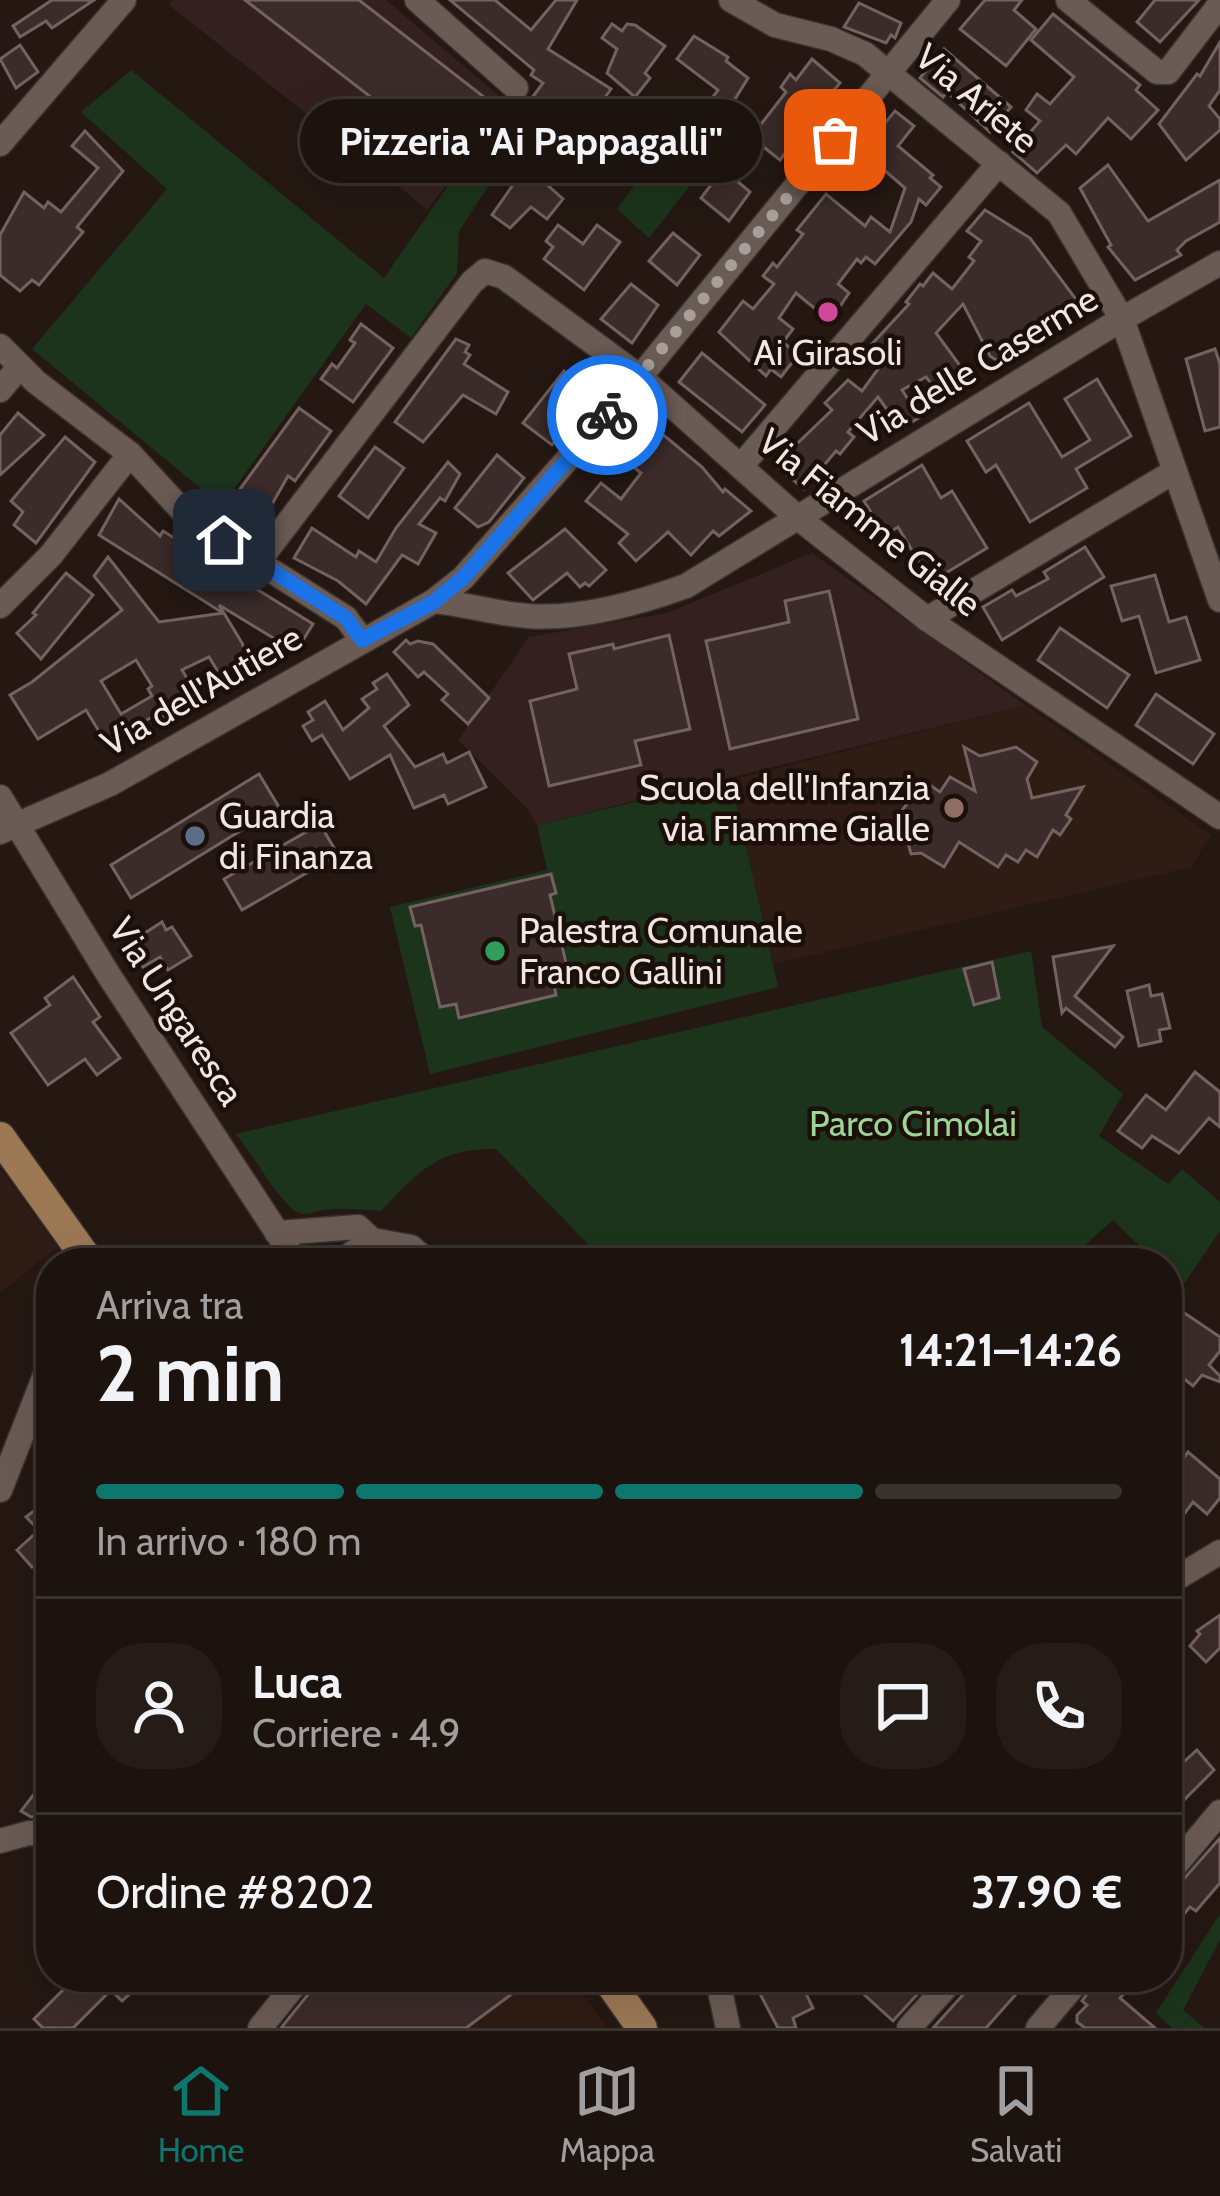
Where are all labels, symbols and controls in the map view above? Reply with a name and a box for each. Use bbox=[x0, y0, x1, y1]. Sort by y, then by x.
street label: Via Ariete bbox=[907, 34, 1047, 162]
pin bbox=[784, 89, 886, 191]
callout: Pizzeria "Ai Pappagalli" bbox=[301, 98, 763, 182]
icon: bag bbox=[802, 107, 868, 173]
text: Pizzeria "Ai Pappagalli" bbox=[339, 117, 723, 165]
street label: Via delle Caserme bbox=[849, 276, 1105, 454]
marker: Ai Girasoli bbox=[815, 299, 841, 325]
place label: Ai Girasoli bbox=[754, 330, 902, 374]
courier bbox=[547, 355, 667, 475]
icon: bike bbox=[574, 382, 640, 448]
street label: Via Fiamme Gialle bbox=[750, 419, 990, 625]
pin bbox=[173, 489, 275, 591]
icon: home bbox=[191, 507, 257, 573]
street label: Via dell'Autiere bbox=[93, 615, 309, 765]
place label: Scuola dell'Infanzia via Fiamme Gialle bbox=[639, 765, 930, 850]
place label: Guardia di Finanza bbox=[219, 793, 373, 878]
marker: Scuola dell'Infanzia via Fiamme Gialle bbox=[941, 795, 967, 821]
marker: Guardia di Finanza bbox=[182, 823, 208, 849]
place label: Palestra Comunale Franco Gallini bbox=[519, 908, 803, 993]
street label: Via Ungaresca bbox=[100, 909, 254, 1113]
marker: Palestra Comunale Franco Gallini bbox=[482, 938, 508, 964]
park label: Parco Cimolai bbox=[809, 1101, 1017, 1145]
text: Arriva tra bbox=[96, 1281, 243, 1329]
text: 14:21–14:26 bbox=[899, 1323, 1122, 1377]
text: 2 min bbox=[96, 1326, 284, 1421]
text: In arrivo · 180 m bbox=[96, 1517, 361, 1565]
button: person bbox=[96, 1643, 222, 1769]
button: chat bbox=[840, 1643, 966, 1769]
button: phone bbox=[996, 1643, 1122, 1769]
text: Luca bbox=[252, 1655, 342, 1709]
text: Corriere · 4.9 bbox=[252, 1709, 461, 1757]
text: Ordine #8202 bbox=[96, 1865, 374, 1919]
text: 37.90 € bbox=[971, 1865, 1122, 1919]
tab: Home bbox=[158, 2058, 244, 2170]
tab: Mappa bbox=[560, 2058, 655, 2170]
tab: Salvati bbox=[970, 2058, 1062, 2170]

